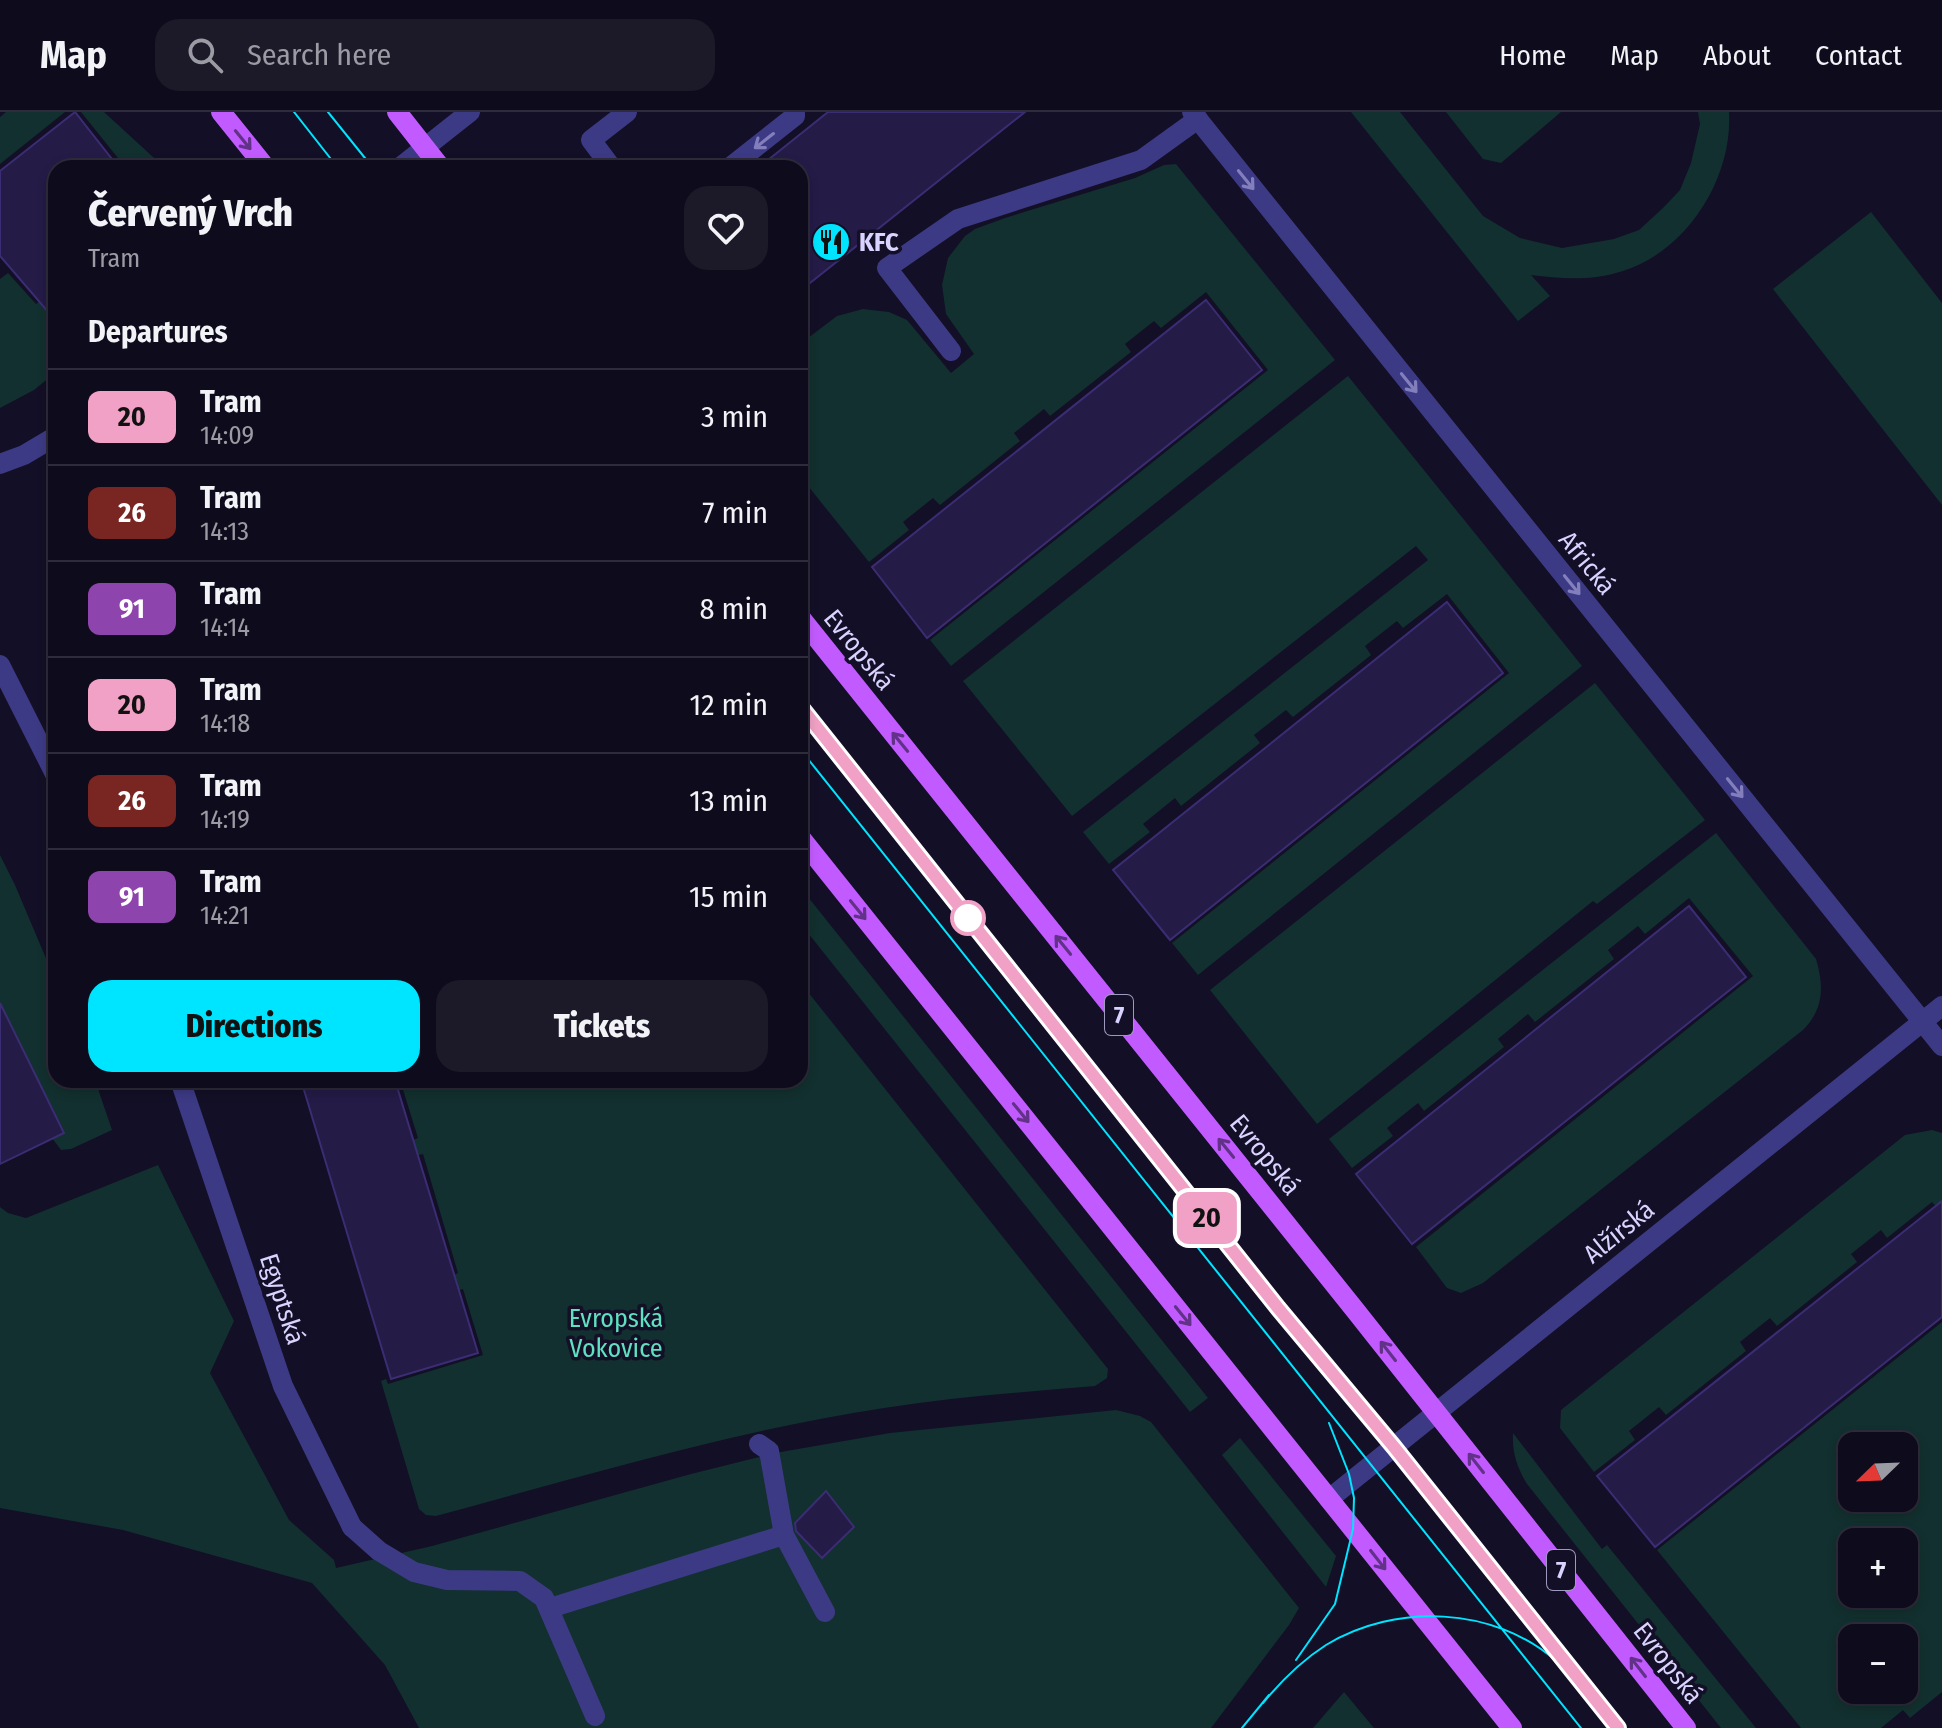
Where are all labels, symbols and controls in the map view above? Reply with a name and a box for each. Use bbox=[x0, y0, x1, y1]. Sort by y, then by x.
search box bbox=[155, 19, 715, 91]
text: Map bbox=[40, 32, 107, 78]
icon: search bbox=[183, 33, 227, 77]
text: Search here bbox=[247, 37, 391, 73]
text: Home bbox=[1499, 39, 1566, 72]
text: Map bbox=[1610, 39, 1659, 72]
text: About bbox=[1703, 39, 1771, 72]
text: Contact bbox=[1815, 39, 1902, 72]
one-way arrow bbox=[235, 129, 252, 150]
one-way arrow bbox=[754, 132, 775, 149]
one-way arrow bbox=[1238, 169, 1255, 190]
button: heart bbox=[684, 186, 768, 270]
text: Červený Vrch bbox=[88, 190, 293, 236]
restaurant icon: KFC bbox=[810, 221, 852, 263]
place label: KFC bbox=[859, 227, 899, 258]
text: Tram bbox=[88, 243, 140, 274]
text: Departures bbox=[88, 314, 228, 350]
one-way arrow bbox=[1400, 372, 1418, 393]
text: Tram bbox=[200, 384, 262, 420]
text: 3 min bbox=[701, 399, 768, 435]
text: 20 bbox=[118, 400, 146, 433]
text: 14:09 bbox=[200, 420, 254, 451]
text: Tram bbox=[200, 480, 262, 516]
text: 7 min bbox=[702, 495, 768, 531]
text: 26 bbox=[118, 496, 146, 529]
text: 14:13 bbox=[200, 516, 249, 547]
street label: Africká bbox=[1552, 525, 1622, 601]
one-way arrow bbox=[1563, 575, 1581, 595]
text: Tram bbox=[200, 576, 262, 612]
text: 8 min bbox=[700, 591, 768, 627]
text: 91 bbox=[119, 592, 145, 625]
street label: Evropská bbox=[817, 603, 901, 697]
text: 14:14 bbox=[200, 612, 250, 643]
text: Tram bbox=[200, 672, 262, 708]
text: 12 min bbox=[690, 687, 768, 723]
text: 20 bbox=[118, 688, 146, 721]
text: 14:18 bbox=[200, 708, 250, 739]
one-way arrow bbox=[892, 732, 910, 753]
text: Tram bbox=[200, 768, 262, 804]
one-way arrow bbox=[1726, 777, 1744, 798]
text: 13 min bbox=[689, 783, 768, 819]
text: 26 bbox=[118, 784, 146, 817]
text: 14:19 bbox=[200, 804, 250, 835]
text: Tram bbox=[200, 864, 262, 900]
text: 15 min bbox=[689, 879, 768, 915]
text: 91 bbox=[119, 880, 145, 913]
one-way arrow bbox=[849, 899, 867, 920]
text: 14:21 bbox=[200, 900, 249, 931]
unlabelled marker bbox=[951, 901, 985, 935]
one-way arrow bbox=[1054, 935, 1072, 956]
button: Directions bbox=[88, 980, 420, 1072]
button: Tickets bbox=[436, 980, 768, 1072]
road number: 7 bbox=[1105, 995, 1133, 1035]
one-way arrow bbox=[1012, 1102, 1029, 1123]
street label: Evropská bbox=[1223, 1108, 1307, 1202]
one-way arrow bbox=[1217, 1138, 1234, 1159]
line badge: 20 bbox=[1171, 1192, 1243, 1244]
street label: Alžírská bbox=[1577, 1194, 1661, 1270]
text: 20 bbox=[1193, 1201, 1221, 1234]
street label: Egyptská bbox=[253, 1250, 311, 1348]
park label: Evropská Vokovice bbox=[569, 1303, 663, 1364]
one-way arrow bbox=[1174, 1305, 1192, 1326]
one-way arrow bbox=[1379, 1341, 1397, 1362]
north arrow bbox=[1838, 1432, 1918, 1512]
map controls bbox=[1838, 1432, 1918, 1704]
one-way arrow bbox=[1467, 1453, 1485, 1474]
button: + bbox=[1838, 1528, 1918, 1608]
one-way arrow bbox=[1369, 1549, 1387, 1570]
road number: 7 bbox=[1547, 1550, 1575, 1590]
street label: Evropská bbox=[1627, 1616, 1709, 1710]
button: − bbox=[1838, 1624, 1918, 1704]
one-way arrow bbox=[1629, 1657, 1646, 1678]

